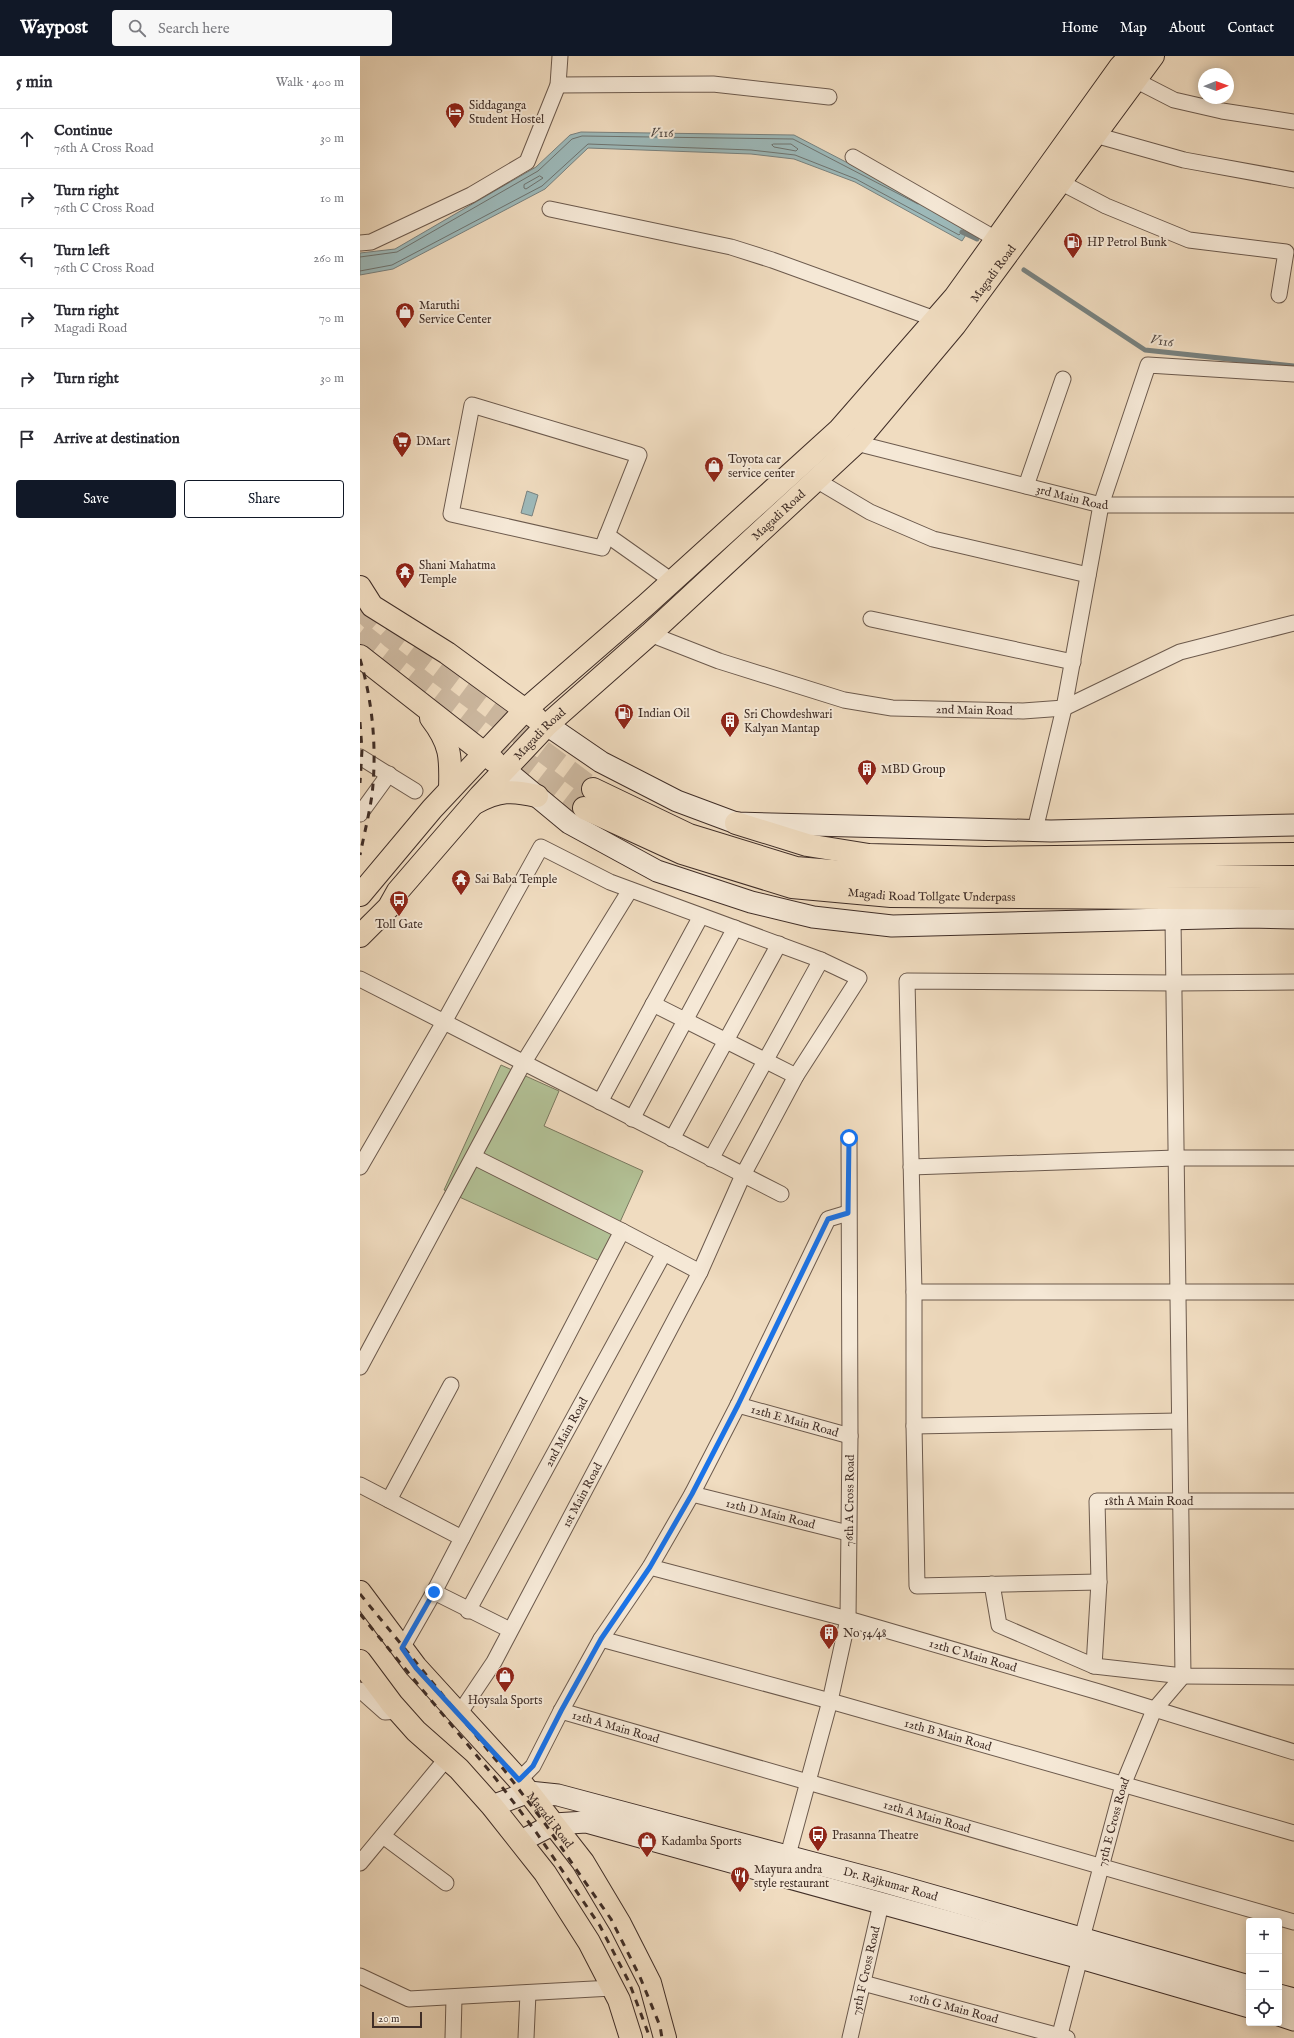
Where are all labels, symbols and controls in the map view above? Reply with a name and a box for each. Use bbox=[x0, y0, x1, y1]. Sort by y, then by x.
search box bbox=[112, 10, 392, 46]
text: Waypost bbox=[20, 16, 88, 40]
icon: search bbox=[126, 17, 148, 39]
text: Search here bbox=[158, 19, 230, 38]
text: Home bbox=[1062, 19, 1098, 37]
text: Map bbox=[1120, 19, 1147, 37]
text: About bbox=[1169, 19, 1205, 37]
text: Contact bbox=[1227, 19, 1274, 37]
north arrow bbox=[1198, 68, 1234, 104]
text: 5 min bbox=[16, 72, 53, 93]
text: Walk · 400 m bbox=[276, 74, 344, 91]
place label: Siddaganga Student Hostel bbox=[469, 98, 545, 127]
hotel icon: Siddaganga Student Hostel bbox=[444, 101, 466, 129]
text: Continue bbox=[54, 121, 112, 140]
water label: V116 bbox=[650, 125, 674, 142]
icon: ahead bbox=[16, 128, 38, 150]
text: 30 m bbox=[320, 130, 344, 147]
text: 76th A Cross Road bbox=[54, 140, 154, 157]
text: Turn right bbox=[54, 181, 119, 200]
icon: right bbox=[16, 188, 38, 210]
text: 10 m bbox=[320, 190, 344, 207]
text: 76th C Cross Road bbox=[54, 200, 154, 217]
fuel station icon: HP Petrol Bunk bbox=[1062, 231, 1084, 259]
place label: HP Petrol Bunk bbox=[1087, 235, 1168, 250]
text: Turn left bbox=[54, 241, 110, 260]
street label: Magadi Road bbox=[967, 242, 1020, 305]
icon: left bbox=[16, 248, 38, 270]
text: 260 m bbox=[313, 250, 344, 267]
text: 76th C Cross Road bbox=[54, 260, 154, 277]
place label: Maruthi Service Center bbox=[419, 298, 492, 327]
text: Turn right bbox=[54, 301, 119, 320]
shop icon: Maruthi Service Center bbox=[394, 301, 416, 329]
icon: right bbox=[16, 308, 38, 330]
text: 70 m bbox=[319, 310, 344, 327]
text: Magadi Road bbox=[54, 320, 127, 337]
water label: V116 bbox=[1149, 331, 1175, 352]
icon: right bbox=[16, 368, 38, 390]
text: Turn right bbox=[54, 369, 119, 388]
text: 30 m bbox=[320, 370, 344, 387]
icon: arrive bbox=[16, 428, 38, 450]
text: Arrive at destination bbox=[54, 429, 180, 448]
supermarket icon: DMart bbox=[391, 430, 413, 458]
place label: DMart bbox=[416, 434, 451, 449]
place label: Toyota car service center bbox=[728, 452, 796, 481]
shop icon: Toyota car service center bbox=[703, 455, 725, 483]
button: Save bbox=[16, 480, 176, 518]
button: Share bbox=[184, 480, 344, 518]
street label: 3rd Main Road bbox=[1034, 482, 1109, 513]
street label: Magadi Road bbox=[749, 486, 809, 544]
place label: Shani Mahatma Temple bbox=[419, 558, 496, 588]
temple icon: Shani Mahatma Temple bbox=[394, 561, 416, 589]
fuel station icon: Indian Oil bbox=[613, 702, 635, 730]
street label: 2nd Main Road bbox=[936, 702, 1013, 719]
street label: Magadi Road bbox=[511, 705, 569, 763]
place label: Indian Oil bbox=[638, 706, 691, 721]
place label: Sri Chowdeshwari Kalyan Mantap bbox=[744, 707, 832, 737]
building icon: Sri Chowdeshwari Kalyan Mantap bbox=[719, 710, 741, 738]
building icon: MBD Group bbox=[856, 758, 878, 786]
place label: MBD Group bbox=[881, 762, 946, 778]
temple icon: Sai Baba Temple bbox=[450, 868, 472, 896]
place label: Sai Baba Temple bbox=[475, 872, 558, 888]
street label: Magadi Road Tollgate Underpass bbox=[847, 885, 1015, 906]
bus stop icon: Toll Gate bbox=[388, 889, 410, 917]
place label: Toll Gate bbox=[375, 917, 423, 932]
route start bbox=[840, 1129, 858, 1147]
street label: 2nd Main Road bbox=[541, 1394, 592, 1470]
street label: 12th E Main Road bbox=[749, 1402, 841, 1441]
street label: 76th A Cross Road bbox=[842, 1454, 858, 1547]
street label: 1st Main Road bbox=[559, 1460, 606, 1530]
street label: 18th A Main Road bbox=[1104, 1494, 1194, 1509]
street label: 12th D Main Road bbox=[724, 1496, 817, 1533]
route end bbox=[425, 1583, 443, 1601]
building icon: No 54/48 bbox=[818, 1622, 840, 1650]
place label: No 54/48 bbox=[843, 1626, 887, 1641]
street label: 12th C Main Road bbox=[927, 1636, 1019, 1676]
shop icon: Hoysala Sports bbox=[494, 1665, 516, 1693]
place label: Hoysala Sports bbox=[468, 1693, 542, 1709]
street label: 12th A Main Road bbox=[570, 1708, 661, 1747]
street label: 12th B Main Road bbox=[903, 1716, 994, 1755]
street label: 75th E Cross Road bbox=[1094, 1775, 1133, 1868]
street label: Magadi Road bbox=[523, 1789, 577, 1852]
street label: 12th A Main Road bbox=[882, 1797, 973, 1837]
bus stop icon: Prasanna Theatre bbox=[807, 1824, 829, 1852]
place label: Prasanna Theatre bbox=[832, 1828, 919, 1843]
shop icon: Kadamba Sports bbox=[636, 1830, 658, 1858]
place label: Kadamba Sports bbox=[661, 1834, 742, 1850]
place label: Mayura andra style restaurant bbox=[754, 1862, 829, 1891]
street label: Dr. Rajkumar Road bbox=[842, 1864, 940, 1905]
restaurant icon: Mayura andra style restaurant bbox=[729, 1865, 751, 1893]
map controls bbox=[1246, 1918, 1282, 2026]
button: + bbox=[1246, 1918, 1282, 1954]
street label: 75th F Cross Road bbox=[848, 1924, 884, 2017]
button: − bbox=[1246, 1954, 1282, 1990]
street label: 10th G Main Road bbox=[907, 1989, 1000, 2027]
button: locate bbox=[1246, 1990, 1282, 2026]
scale bar bbox=[372, 2010, 422, 2029]
text: 20 m bbox=[378, 2012, 399, 2026]

